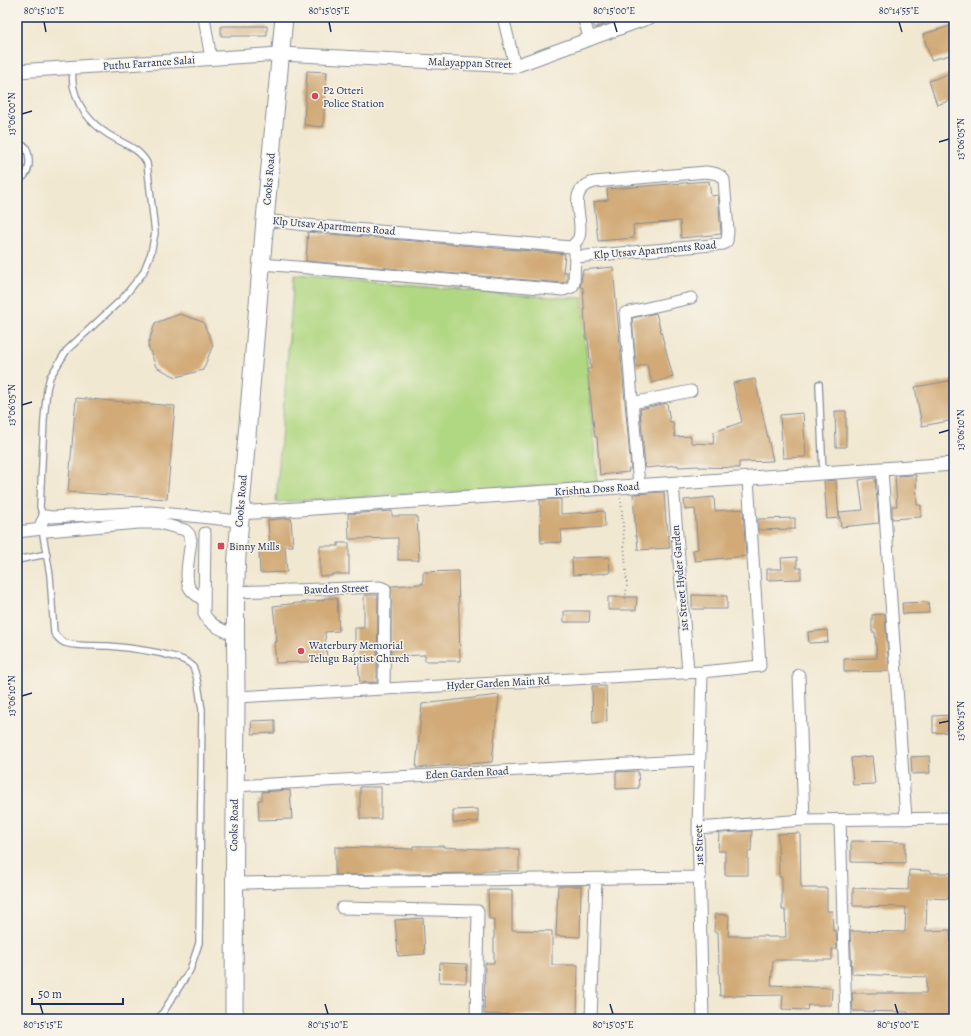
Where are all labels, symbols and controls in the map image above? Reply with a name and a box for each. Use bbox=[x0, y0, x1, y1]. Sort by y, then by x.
text: 80°15'10"E bbox=[24, 4, 64, 17]
text: 80°15'05"E bbox=[308, 4, 350, 17]
text: 80°15'00"E bbox=[593, 4, 635, 17]
text: 80°14'55"E bbox=[879, 4, 919, 17]
street label: Puthu Farrance Salai bbox=[102, 52, 196, 74]
street label: Malayappan Street bbox=[428, 54, 512, 72]
place label: P2 Otteri Police Station bbox=[323, 83, 384, 111]
marker: P2 Otteri Police Station bbox=[310, 91, 320, 101]
text: 13°06'00"N bbox=[5, 92, 18, 136]
text: 13°06'05"N bbox=[954, 118, 967, 160]
street label: Cooks Road bbox=[259, 152, 279, 206]
street label: Klp Utsav Apartments Road bbox=[272, 213, 396, 239]
street label: Klp Utsav Apartments Road bbox=[593, 237, 717, 263]
text: 13°06'05"N bbox=[5, 384, 18, 426]
text: 13°06'10"N bbox=[954, 409, 967, 451]
street label: Cooks Road bbox=[231, 474, 251, 528]
street label: Krishna Doss Road bbox=[554, 479, 640, 499]
street label: 1st Street Hyder Garden bbox=[668, 524, 692, 632]
place label: Binny Mills bbox=[229, 539, 280, 554]
marker: Binny Mills bbox=[216, 541, 226, 551]
street label: Bawden Street bbox=[303, 580, 369, 598]
place label: Waterbury Memorial Telugu Baptist Church bbox=[308, 638, 409, 666]
marker: Waterbury Memorial Telugu Baptist Church bbox=[296, 646, 306, 656]
street label: Hyder Garden Main Rd bbox=[446, 673, 550, 693]
text: 13°06'10"N bbox=[5, 675, 18, 717]
text: 13°06'15"N bbox=[954, 701, 967, 741]
street label: Eden Garden Road bbox=[425, 763, 509, 783]
street label: Cooks Road bbox=[226, 798, 242, 851]
street label: 1st Street bbox=[691, 824, 707, 866]
scale bar bbox=[32, 980, 123, 1006]
text: 50 m bbox=[38, 986, 62, 1002]
text: 80°15'15"E bbox=[23, 1018, 63, 1031]
text: 80°15'10"E bbox=[308, 1018, 348, 1031]
text: 80°15'05"E bbox=[592, 1018, 634, 1031]
text: 80°15'00"E bbox=[877, 1018, 919, 1031]

